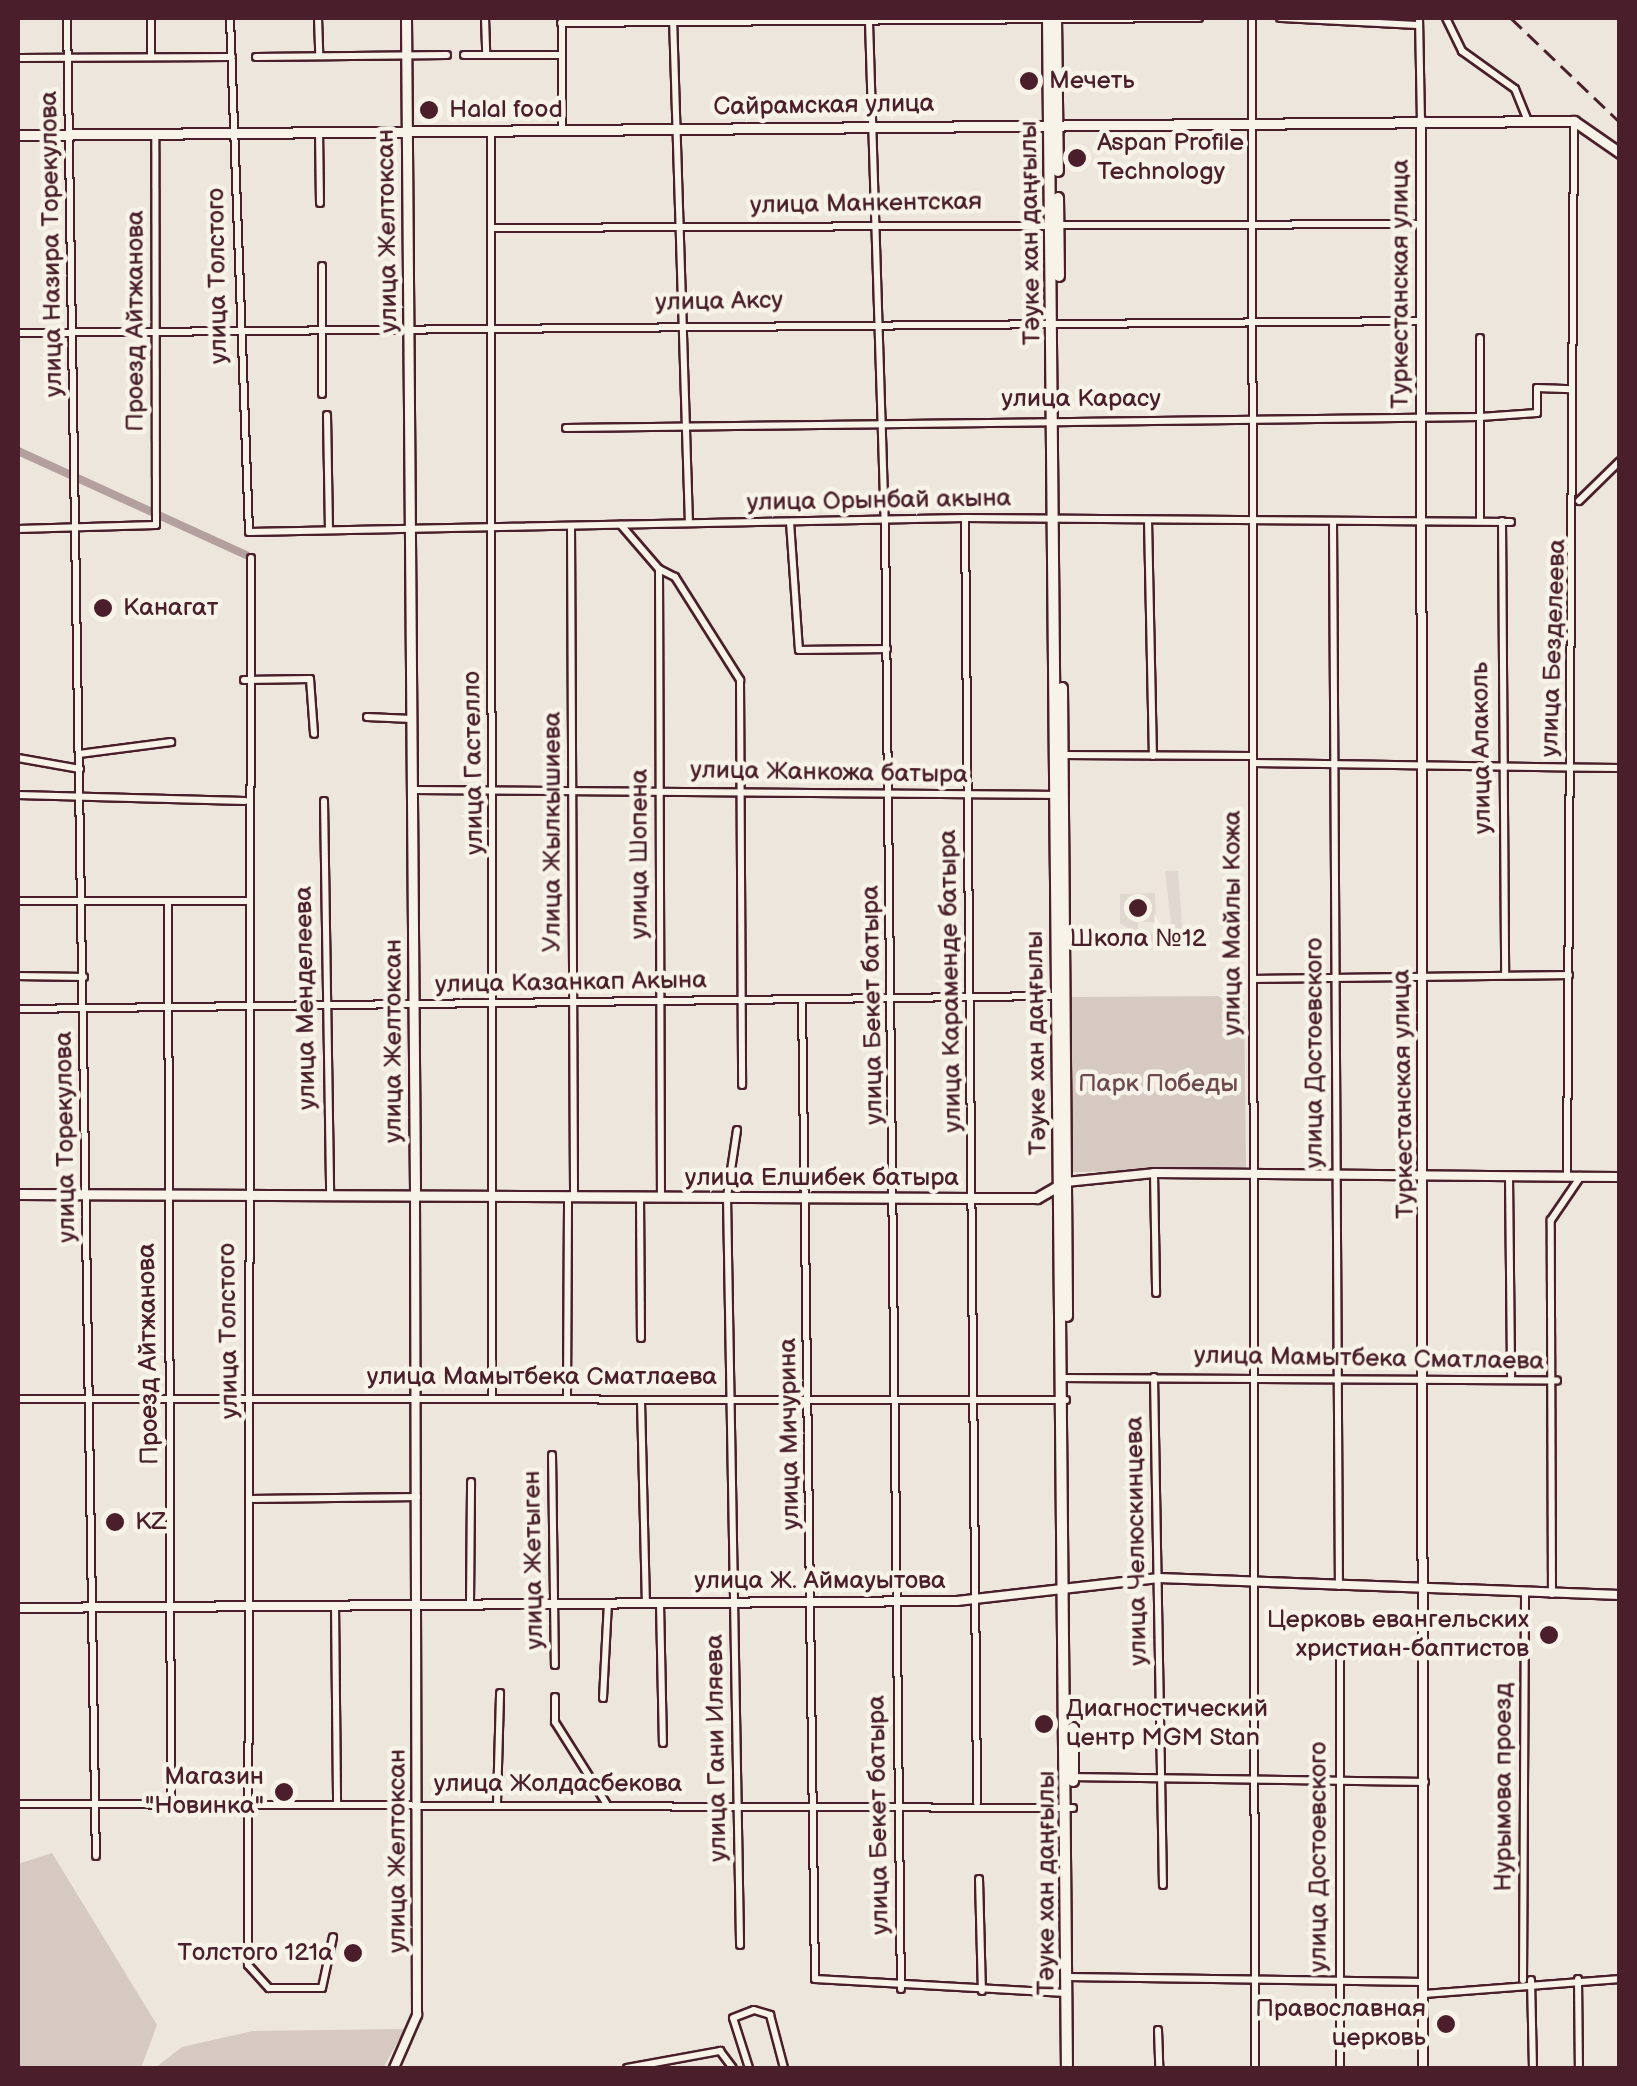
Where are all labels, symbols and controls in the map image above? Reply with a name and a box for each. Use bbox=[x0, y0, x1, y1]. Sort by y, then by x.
place label: Мечеть bbox=[1049, 66, 1135, 96]
marker: Мечеть bbox=[1018, 70, 1040, 92]
street label: Сайрамская улица bbox=[713, 89, 935, 123]
street label: улица Назира Торекулова bbox=[34, 91, 70, 397]
place label: Halal food bbox=[449, 95, 563, 125]
marker: Halal food bbox=[418, 99, 440, 121]
street label: Тәуке хан даңғылы bbox=[1014, 121, 1048, 345]
street label: улица Желтоксан bbox=[371, 129, 405, 333]
place label: Aspan Profile Technology bbox=[1097, 129, 1244, 188]
marker: Aspan Profile Technology bbox=[1066, 147, 1088, 169]
street label: Туркестанская улица bbox=[1386, 159, 1416, 409]
street label: улица Манкентская bbox=[750, 187, 982, 221]
street label: улица Толстого bbox=[201, 188, 235, 364]
street label: Проезд Айтжанова bbox=[121, 210, 151, 432]
street label: улица Аксу bbox=[655, 286, 783, 318]
street label: улица Карасу bbox=[1001, 384, 1161, 414]
street label: улица Орынбай акына bbox=[746, 484, 1012, 518]
street label: улица Безделеева bbox=[1535, 538, 1573, 758]
place label: Канагат bbox=[123, 593, 218, 623]
marker: Канагат bbox=[92, 597, 114, 619]
street label: улица Алаколь bbox=[1465, 662, 1499, 834]
street label: улица Гастелло bbox=[457, 671, 491, 855]
street label: Улица Жылкышиева bbox=[538, 711, 568, 953]
street label: улица Жанкожа батыра bbox=[690, 756, 968, 790]
street label: улица Шопена bbox=[625, 769, 655, 939]
street label: улица Майлы Кожа bbox=[1218, 810, 1248, 1036]
street label: улица Караменде батыра bbox=[933, 829, 969, 1133]
street label: улица Бекет батыра bbox=[856, 885, 890, 1125]
street label: улица Менделеева bbox=[289, 886, 323, 1110]
marker: Школа №12 bbox=[1127, 897, 1149, 919]
place label: Школа №12 bbox=[1070, 924, 1206, 954]
street label: Тәуке хан даңғылы bbox=[1020, 931, 1054, 1155]
street label: улица Достоевского bbox=[1300, 938, 1330, 1168]
street label: улица Желтоксан bbox=[379, 939, 409, 1143]
street label: улица Казанкап Акына bbox=[435, 966, 707, 1000]
street label: Туркестанская улица bbox=[1387, 969, 1421, 1219]
street label: улица Торекулова bbox=[49, 1031, 83, 1243]
park label: Парк Победы bbox=[1078, 1069, 1238, 1099]
street label: улица Елшибек батыра bbox=[685, 1163, 959, 1193]
street label: Проезд Айтжанова bbox=[132, 1243, 166, 1465]
street label: улица Толстого bbox=[212, 1243, 246, 1419]
street label: улица Мичурина bbox=[773, 1338, 807, 1530]
street label: улица Мамытбека Сматлаева bbox=[1194, 1341, 1544, 1377]
street label: улица Мамытбека Сматлаева bbox=[367, 1362, 717, 1392]
street label: улица Челюскинцева bbox=[1120, 1416, 1154, 1666]
street label: улица Жетыген bbox=[517, 1470, 551, 1650]
place label: KZ bbox=[135, 1507, 166, 1537]
marker: KZ bbox=[104, 1511, 126, 1533]
street label: улица Ж. Аймауытова bbox=[694, 1566, 946, 1596]
place label: Церковь евангельских христиан-баптистов bbox=[1267, 1606, 1529, 1665]
marker: Церковь евангельских христиан-баптистов bbox=[1538, 1624, 1560, 1646]
street label: улица Гани Иляева bbox=[700, 1634, 734, 1862]
street label: Нурымова проезд bbox=[1489, 1682, 1519, 1892]
street label: улица Бекет батыра bbox=[862, 1695, 896, 1935]
place label: Диагностический центр MGM Stan bbox=[1066, 1695, 1268, 1754]
marker: Диагностический центр MGM Stan bbox=[1031, 1711, 1057, 1737]
street label: улица Достоевского bbox=[1304, 1742, 1334, 1972]
street label: улица Желтоксан bbox=[383, 1749, 413, 1953]
place label: Магазин "Новинка" bbox=[145, 1763, 264, 1822]
street label: улица Жолдасбекова bbox=[434, 1769, 682, 1799]
street label: Тәуке хан даңғылы bbox=[1032, 1771, 1062, 1995]
marker: Магазин "Новинка" bbox=[273, 1781, 295, 1803]
place label: Толстого 121а bbox=[178, 1938, 333, 1968]
marker: Толстого 121а bbox=[342, 1942, 364, 1964]
place label: Православная церковь bbox=[1255, 1995, 1426, 2054]
marker: Православная церковь bbox=[1435, 2013, 1457, 2035]

